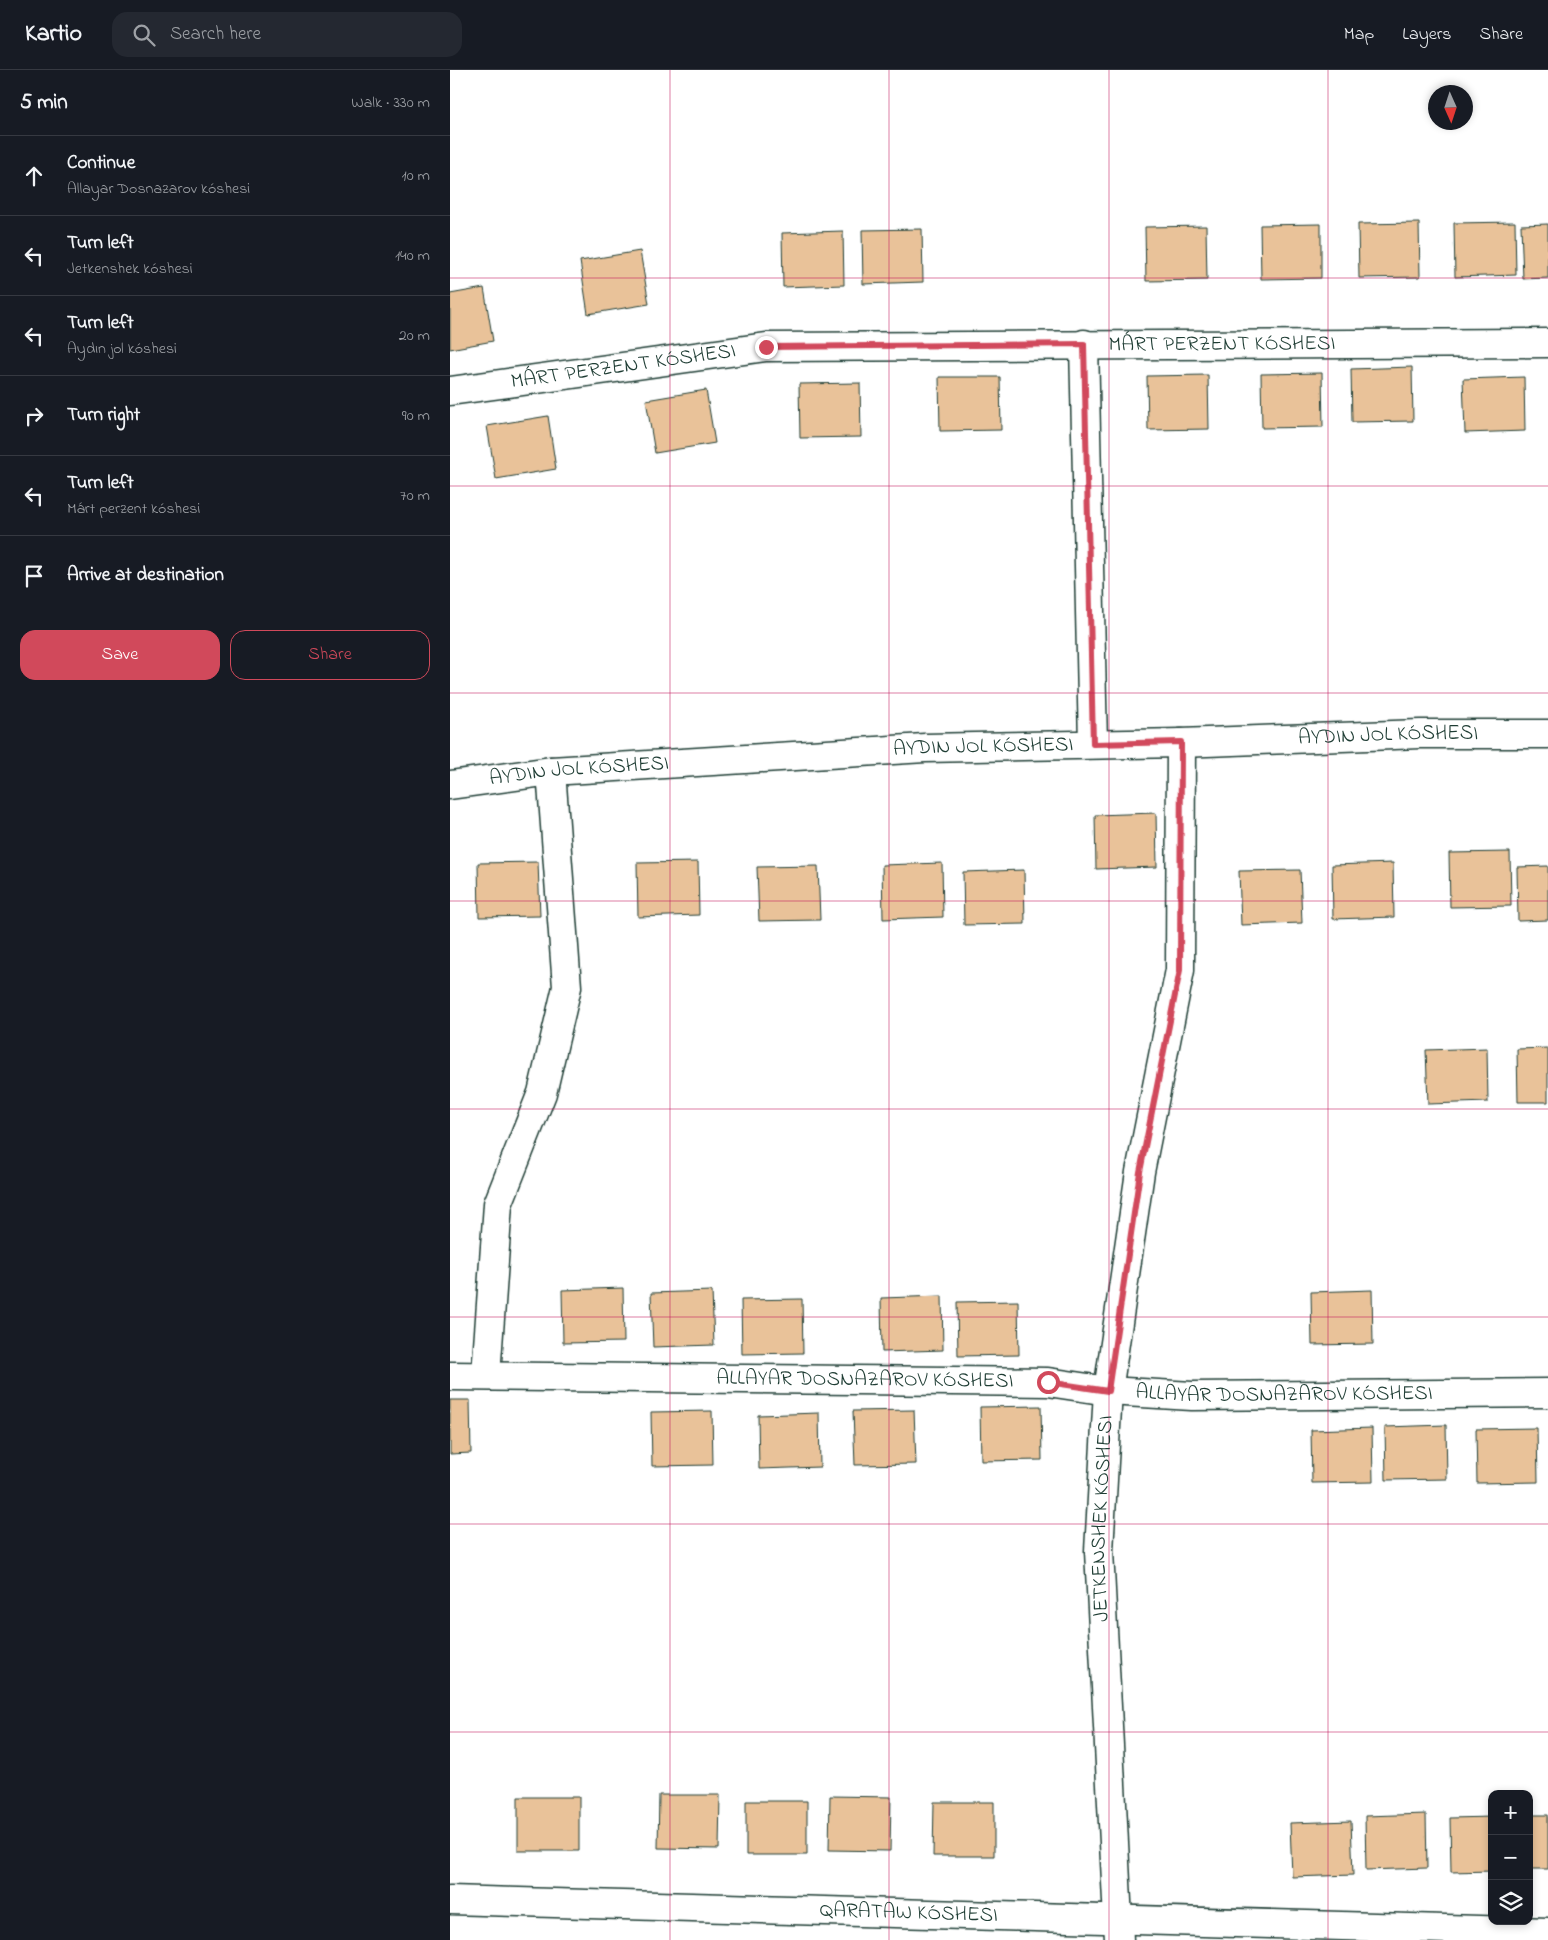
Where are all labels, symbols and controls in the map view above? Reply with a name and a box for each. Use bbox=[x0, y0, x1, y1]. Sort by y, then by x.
search box bbox=[112, 12, 462, 57]
text: Kartio bbox=[25, 17, 82, 52]
icon: search bbox=[130, 21, 158, 49]
text: Search here bbox=[170, 21, 261, 48]
text: Map bbox=[1344, 22, 1374, 48]
text: Layers bbox=[1402, 22, 1452, 48]
text: Share bbox=[1480, 22, 1523, 48]
north arrow bbox=[1428, 85, 1473, 130]
text: 5 min bbox=[20, 88, 68, 118]
text: Walk · 330 m bbox=[351, 91, 430, 115]
text: Continue bbox=[67, 150, 135, 177]
icon: ahead bbox=[20, 162, 48, 190]
text: 10 m bbox=[402, 164, 430, 188]
text: Allayar Dosnazarov kóshesi bbox=[67, 177, 250, 201]
text: Turn left bbox=[67, 230, 134, 257]
icon: left bbox=[20, 242, 48, 270]
text: 140 m bbox=[395, 244, 430, 268]
text: Jetkenshek kóshesi bbox=[67, 257, 193, 281]
text: Turn left bbox=[67, 310, 134, 337]
icon: left bbox=[20, 322, 48, 350]
text: 20 m bbox=[399, 324, 430, 348]
street label: MÁRT PERZENT KÓSHESI bbox=[1108, 329, 1335, 360]
street label: MÁRT PERZENT KÓSHESI bbox=[509, 336, 738, 397]
route end bbox=[755, 336, 778, 359]
text: Aydın jol kóshesi bbox=[67, 337, 177, 361]
icon: right bbox=[20, 402, 48, 430]
text: Turn right bbox=[67, 402, 140, 429]
text: 90 m bbox=[402, 404, 430, 428]
text: Turn left bbox=[67, 470, 134, 497]
icon: left bbox=[20, 482, 48, 510]
text: 70 m bbox=[400, 484, 430, 508]
text: Márt perzent kóshesi bbox=[67, 497, 200, 521]
icon: arrive bbox=[20, 562, 48, 590]
text: Arrive at destination bbox=[67, 562, 224, 589]
button: Save bbox=[20, 630, 220, 680]
button: Share bbox=[230, 630, 430, 680]
street label: AYDIN JOL KÓSHESI bbox=[1297, 719, 1478, 754]
street label: AYDIN JOL KÓSHESI bbox=[892, 730, 1074, 765]
street label: AYDIN JOL KÓSHESI bbox=[487, 749, 670, 794]
street label: ALLAYAR DOSNAZAROV KÓSHESI bbox=[716, 1364, 1014, 1397]
route start bbox=[1037, 1371, 1060, 1394]
street label: ALLAYAR DOSNAZAROV KÓSHESI bbox=[1135, 1378, 1433, 1411]
street label: JETKENSHEK KÓSHESI bbox=[1084, 1414, 1122, 1623]
map controls bbox=[1488, 1790, 1533, 1925]
button: + bbox=[1488, 1790, 1533, 1835]
button: − bbox=[1488, 1835, 1533, 1880]
button: layers bbox=[1488, 1880, 1533, 1925]
street label: QARATAW KÓSHESI bbox=[819, 1896, 998, 1931]

